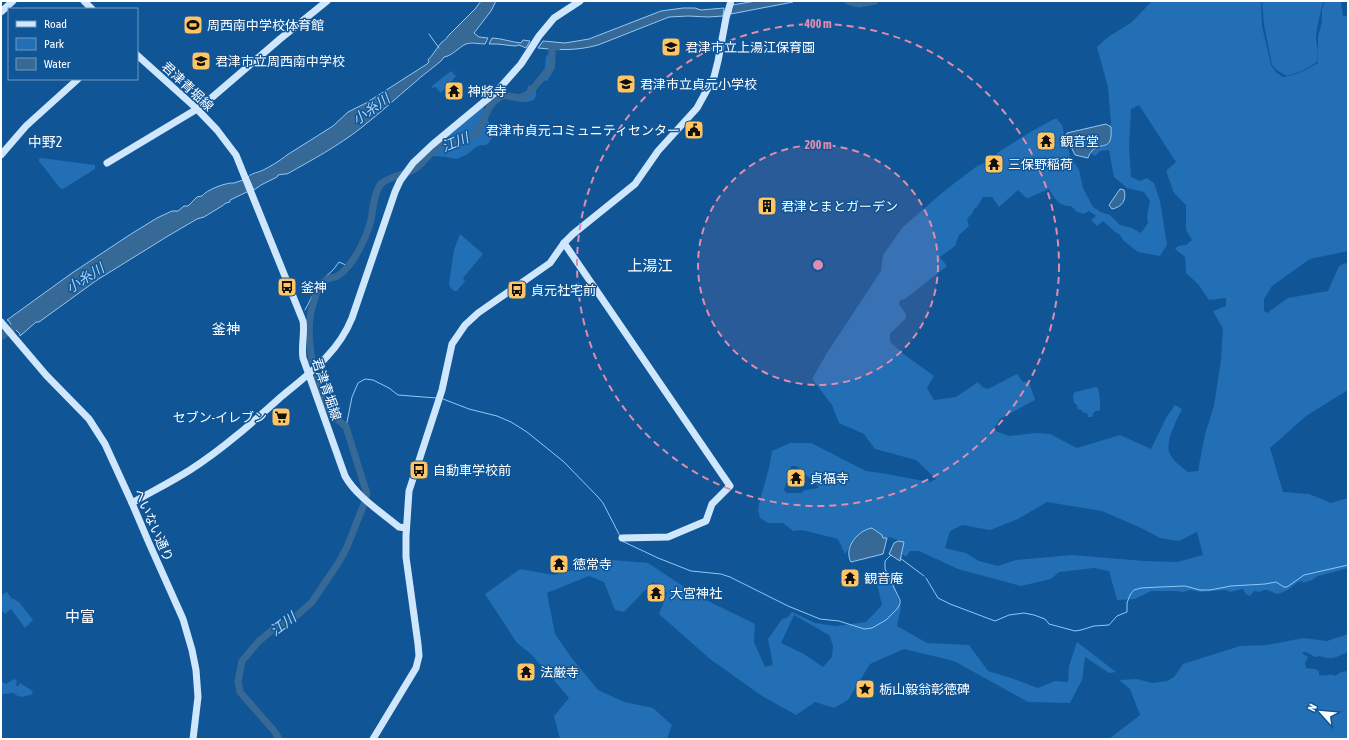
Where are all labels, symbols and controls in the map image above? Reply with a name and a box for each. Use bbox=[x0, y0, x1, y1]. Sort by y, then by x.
legend bbox=[8, 8, 138, 80]
sports icon: 周西南中学校体育館 bbox=[182, 14, 204, 36]
text: Road bbox=[44, 17, 67, 31]
text: 400 m bbox=[803, 17, 832, 31]
place label: 周西南中学校体育館 bbox=[207, 18, 324, 33]
school or university icon: 君津市立上湯江保育園 bbox=[660, 36, 682, 58]
text: Park bbox=[44, 37, 65, 51]
place label: 君津市立上湯江保育園 bbox=[685, 40, 815, 55]
school or university icon: 君津市立周西南中学校 bbox=[190, 50, 212, 72]
place label: 君津市立周西南中学校 bbox=[215, 54, 345, 69]
text: Water bbox=[44, 57, 71, 71]
street label: 君津青堀線 bbox=[159, 59, 217, 114]
school or university icon: 君津市立貞元小学校 bbox=[615, 73, 637, 95]
place label: 君津市立貞元小学校 bbox=[640, 77, 757, 92]
temple icon: 神將寺 bbox=[443, 80, 465, 102]
place label: 神將寺 bbox=[468, 84, 507, 99]
water label: 小糸川 bbox=[349, 89, 394, 128]
public building icon: 君津市貞元コミュニティセンター bbox=[683, 119, 705, 141]
place label: 君津市貞元コミュニティセンター bbox=[486, 123, 680, 138]
water label: 江川 bbox=[439, 129, 473, 155]
temple icon: 観音堂 bbox=[1035, 130, 1057, 152]
district label: 中野2 bbox=[28, 134, 62, 150]
place label: 観音堂 bbox=[1060, 134, 1099, 149]
text: 200 m bbox=[804, 138, 832, 152]
temple icon: 三保野稲荷 bbox=[983, 153, 1005, 175]
place label: 三保野稲荷 bbox=[1008, 157, 1073, 172]
building icon: 君津とまとガーデン bbox=[756, 195, 778, 217]
place label: 君津とまとガーデン bbox=[781, 199, 898, 214]
district label: 上湯江 bbox=[627, 257, 673, 274]
centre of rings bbox=[811, 258, 825, 272]
water label: 小糸川 bbox=[63, 259, 109, 296]
bus stop icon: 釜神 bbox=[276, 276, 298, 298]
bus stop icon: 貞元社宅前 bbox=[506, 279, 528, 301]
place label: 釜神 bbox=[301, 280, 327, 295]
place label: 貞元社宅前 bbox=[531, 283, 596, 298]
district label: 釜神 bbox=[212, 321, 240, 337]
street label: 君津青堀線 bbox=[309, 356, 344, 422]
supermarket icon: セブン-イレブン bbox=[270, 406, 292, 428]
place label: セブン-イレブン bbox=[173, 410, 267, 425]
bus stop icon: 自動車学校前 bbox=[408, 459, 430, 481]
place label: 自動車学校前 bbox=[433, 463, 511, 478]
temple icon: 貞福寺 bbox=[785, 467, 807, 489]
place label: 貞福寺 bbox=[810, 471, 849, 486]
street label: へいない通り bbox=[131, 487, 176, 564]
temple icon: 徳常寺 bbox=[548, 553, 570, 575]
place label: 徳常寺 bbox=[573, 557, 612, 572]
temple icon: 観音庵 bbox=[839, 567, 861, 589]
place label: 観音庵 bbox=[864, 571, 903, 586]
temple icon: 大宮神社 bbox=[645, 582, 667, 604]
place label: 大宮神社 bbox=[670, 586, 722, 601]
district label: 中富 bbox=[65, 608, 95, 625]
water label: 江川 bbox=[267, 608, 301, 639]
temple icon: 法厳寺 bbox=[515, 661, 537, 683]
place label: 法厳寺 bbox=[540, 665, 579, 680]
place icon: 栃山毅翁彰徳碑 bbox=[854, 678, 876, 700]
place label: 栃山毅翁彰徳碑 bbox=[879, 682, 970, 697]
north arrow bbox=[1301, 692, 1341, 732]
text: N bbox=[1305, 702, 1319, 713]

